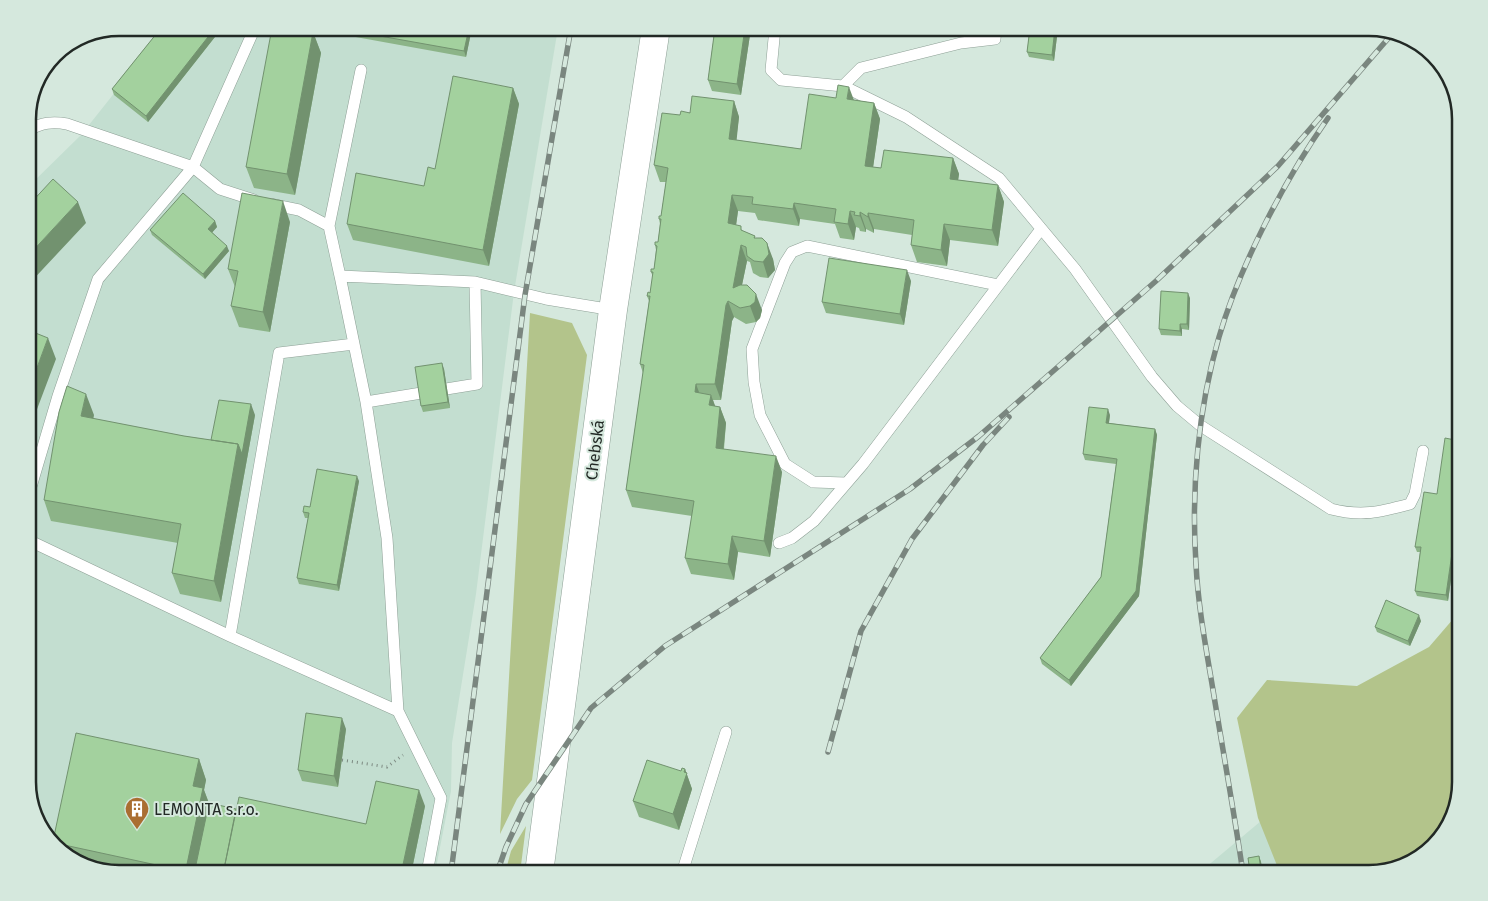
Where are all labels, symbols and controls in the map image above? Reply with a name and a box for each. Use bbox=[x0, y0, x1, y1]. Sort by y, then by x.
street label: Chebská bbox=[582, 419, 608, 481]
building icon: LEMONTA s.r.o. bbox=[124, 796, 150, 830]
place label: LEMONTA s.r.o. bbox=[154, 800, 259, 819]

